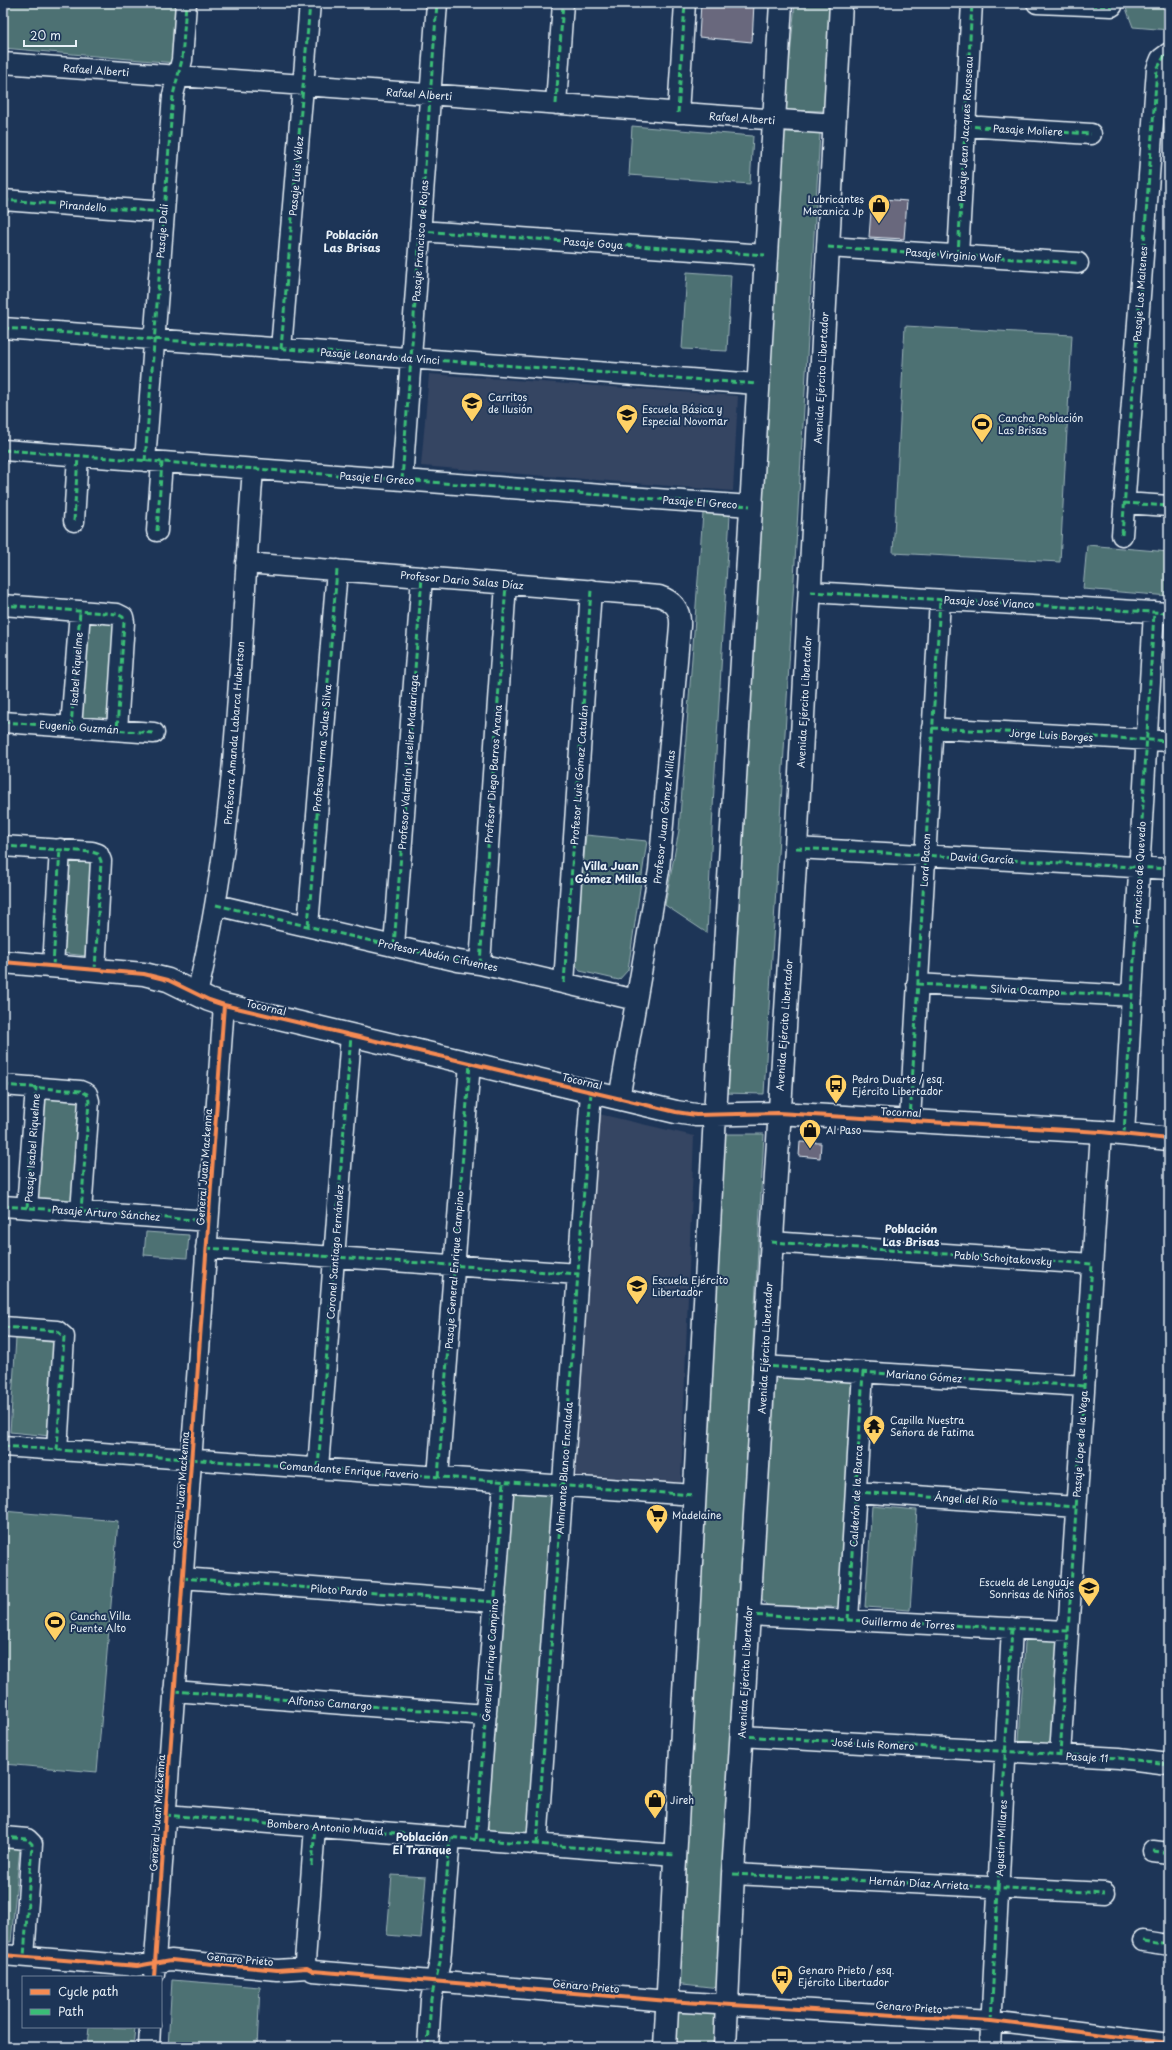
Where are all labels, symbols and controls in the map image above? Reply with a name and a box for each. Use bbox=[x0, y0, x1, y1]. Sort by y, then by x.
scale bar bbox=[24, 22, 76, 48]
text: 20 m bbox=[30, 26, 61, 44]
street label: Pasaje Jean Jacques Rousseau bbox=[953, 56, 976, 202]
street label: Rafael Alberti bbox=[62, 60, 130, 79]
street label: Rafael Alberti bbox=[385, 84, 453, 103]
street label: Rafael Alberti bbox=[708, 108, 776, 127]
street label: Pasaje Moliere bbox=[993, 120, 1064, 139]
street label: Pasaje Luis Vélez bbox=[285, 135, 306, 216]
street label: Pasaje Francisco de Rojas bbox=[408, 179, 431, 302]
place label: Lubricantes Mecanica Jp bbox=[803, 191, 864, 218]
shop icon: Lubricantes Mecanica Jp bbox=[866, 192, 892, 225]
street label: Pirandello bbox=[59, 196, 108, 215]
street label: Pasaje Dali bbox=[152, 203, 171, 259]
district label: Población Las Brisas bbox=[324, 226, 381, 256]
street label: Pasaje Goya bbox=[563, 233, 624, 253]
street label: Pasaje Virginio Wolf bbox=[905, 244, 1002, 265]
street label: Pasaje Los Maitenes bbox=[1129, 245, 1150, 342]
street label: Avenida Ejército Libertador bbox=[810, 311, 831, 444]
street label: Pasaje Leonardo da Vinci bbox=[320, 344, 440, 367]
place label: Carritos de Ilusión bbox=[488, 389, 533, 416]
school or university icon: Carritos de Ilusión bbox=[459, 390, 485, 423]
place label: Escuela Básica y Especial Novomar bbox=[642, 401, 728, 428]
school or university icon: Escuela Básica y Especial Novomar bbox=[614, 402, 640, 435]
place label: Cancha Población Las Brisas bbox=[998, 410, 1083, 437]
sports icon: Cancha Población Las Brisas bbox=[969, 411, 995, 444]
street label: Pasaje El Greco bbox=[339, 467, 415, 488]
street label: Pasaje El Greco bbox=[662, 491, 738, 512]
street label: Profesor Dario Salas Díaz bbox=[400, 567, 525, 592]
street label: Pasaje José Vianco bbox=[943, 592, 1035, 611]
street label: Isabel Riquelme bbox=[65, 631, 87, 707]
street label: Avenida Ejército Libertador bbox=[793, 635, 814, 768]
street label: Profesora Amanda Labarca Hubertson bbox=[220, 641, 247, 825]
street label: Profesor Valentín Letelier Madariaga bbox=[394, 673, 421, 850]
street label: Profesora Irma Salas Silva bbox=[308, 683, 335, 813]
street label: Profesor Diego Barros Arana bbox=[480, 703, 505, 844]
street label: Profesor Luis Gómez Catalán bbox=[566, 704, 591, 846]
street label: Eugenio Guzmán bbox=[39, 716, 119, 737]
street label: Jorge Luis Borges bbox=[1009, 725, 1094, 744]
street label: Profesor Juan Gómez Millas bbox=[649, 749, 678, 885]
street label: Francisco de Quevedo bbox=[1128, 820, 1149, 925]
street label: Lord Bacon bbox=[916, 833, 933, 887]
street label: David García bbox=[950, 848, 1015, 867]
district label: Villa Juan Gómez Millas bbox=[575, 857, 647, 887]
street label: Profesor Abdón Cifuentes bbox=[377, 935, 500, 975]
street label: Avenida Ejército Libertador bbox=[771, 958, 796, 1091]
street label: Silvia Ocampo bbox=[990, 980, 1061, 999]
street label: Tocornal bbox=[244, 995, 288, 1018]
street label: Tocornal bbox=[560, 1069, 604, 1092]
place label: Pedro Duarte / esq. Ejército Libertador bbox=[852, 1071, 945, 1098]
bus stop icon: Pedro Duarte / esq. Ejército Libertador bbox=[823, 1072, 849, 1105]
street label: Pasaje Isabel Riquelme bbox=[20, 1093, 44, 1203]
street label: Tocornal bbox=[880, 1103, 922, 1120]
street label: General Juan Mackenna bbox=[192, 1107, 215, 1226]
shop icon: Al Paso bbox=[797, 1117, 823, 1150]
place label: Al Paso bbox=[826, 1122, 862, 1137]
street label: Coronel Santiago Fernández bbox=[322, 1184, 347, 1320]
street label: Pasaje General Enrique Campino bbox=[440, 1190, 468, 1350]
street label: Pasaje Arturo Sánchez bbox=[51, 1201, 161, 1224]
district label: Población Las Brisas bbox=[883, 1220, 940, 1250]
street label: Pablo Schojtakovsky bbox=[953, 1247, 1053, 1268]
place label: Escuela Ejército Libertador bbox=[652, 1272, 729, 1299]
school or university icon: Escuela Ejército Libertador bbox=[624, 1273, 650, 1306]
street label: Avenida Ejército Libertador bbox=[754, 1281, 775, 1414]
street label: Mariano Gómez bbox=[886, 1365, 963, 1386]
street label: Pasaje Lope de la Vega bbox=[1068, 1389, 1091, 1498]
street label: Almirante Blanco Encalada bbox=[551, 1401, 576, 1534]
place label: Capilla Nuestra Señora de Fatima bbox=[890, 1412, 975, 1439]
temple icon: Capilla Nuestra Señora de Fatima bbox=[861, 1413, 887, 1446]
street label: General Juan Mackenna bbox=[169, 1430, 192, 1549]
street label: Calderón de la Barca bbox=[845, 1444, 866, 1547]
street label: Comandante Enrique Faverio bbox=[279, 1457, 420, 1483]
street label: Ángel del Río bbox=[934, 1489, 999, 1508]
supermarket icon: Madelaine bbox=[644, 1502, 670, 1535]
place label: Madelaine bbox=[672, 1507, 722, 1522]
place label: Escuela de Lenguaje Sonrisas de Niños bbox=[979, 1574, 1074, 1601]
school or university icon: Escuela de Lenguaje Sonrisas de Niños bbox=[1076, 1575, 1102, 1608]
street label: Piloto Pardo bbox=[310, 1580, 369, 1599]
street label: General Enrique Campino bbox=[478, 1597, 501, 1722]
street label: Avenida Ejército Libertador bbox=[734, 1605, 755, 1738]
place label: Cancha Villa Puente Alto bbox=[70, 1608, 131, 1635]
sports icon: Cancha Villa Puente Alto bbox=[42, 1609, 68, 1642]
street label: Guillermo de Torres bbox=[861, 1613, 956, 1632]
street label: Alfonso Camargo bbox=[288, 1692, 373, 1713]
street label: José Luis Romero bbox=[831, 1734, 915, 1753]
street label: Pasaje 11 bbox=[1065, 1748, 1109, 1765]
street label: General Juan Mackenna bbox=[145, 1753, 168, 1872]
shop icon: Jireh bbox=[642, 1787, 668, 1820]
place label: Jireh bbox=[670, 1792, 694, 1807]
street label: Agustín Millares bbox=[991, 1799, 1010, 1877]
street label: Bombero Antonio Muaid bbox=[266, 1815, 384, 1838]
district label: Población El Tranque bbox=[392, 1828, 452, 1858]
street label: Hernán Díaz Arrieta bbox=[869, 1872, 970, 1893]
street label: Genaro Prieto bbox=[206, 1948, 275, 1969]
place label: Genaro Prieto / esq. Ejército Libertador bbox=[798, 1962, 894, 1989]
bus stop icon: Genaro Prieto / esq. Ejército Libertador bbox=[769, 1963, 795, 1996]
street label: Genaro Prieto bbox=[552, 1975, 621, 1996]
legend bbox=[22, 1976, 162, 2028]
text: Cycle path bbox=[58, 1982, 119, 2000]
street label: Genaro Prieto bbox=[875, 1997, 943, 2016]
text: Path bbox=[58, 2002, 84, 2020]

